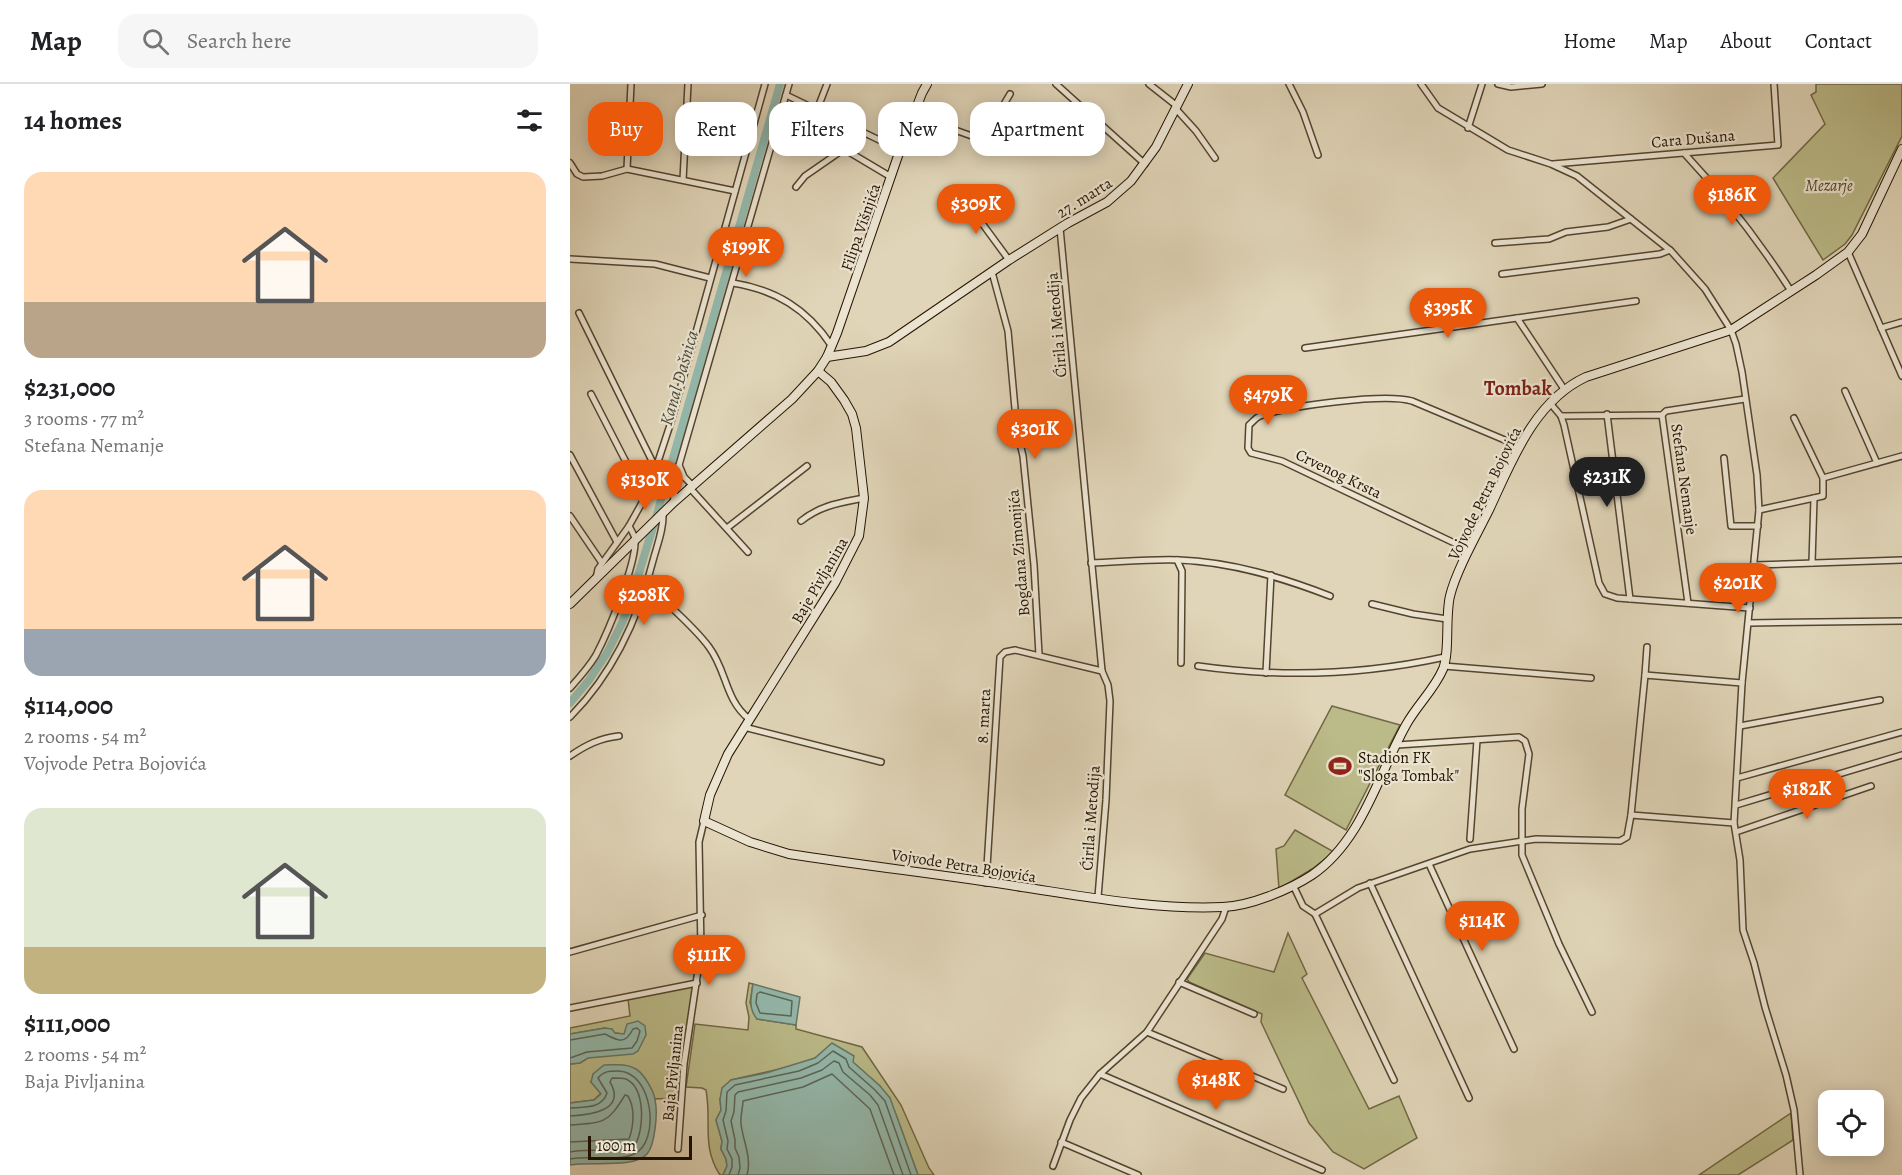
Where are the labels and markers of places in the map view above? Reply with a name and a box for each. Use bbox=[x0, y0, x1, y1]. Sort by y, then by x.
pin: $186K bbox=[1690, 175, 1774, 226]
pin: $309K bbox=[934, 184, 1018, 235]
pin: $199K bbox=[704, 227, 788, 278]
pin: $395K bbox=[1406, 288, 1490, 339]
pin: $479K bbox=[1226, 375, 1310, 426]
pin: $301K bbox=[993, 409, 1077, 460]
pin: $231K bbox=[1565, 457, 1649, 508]
pin: $130K bbox=[603, 460, 687, 511]
pin: $201K bbox=[1696, 563, 1780, 614]
pin: $208K bbox=[602, 575, 686, 626]
place label: Stadion FK "Sloga Tombak" bbox=[1358, 747, 1460, 787]
sports icon: Stadion FK "Sloga Tombak" bbox=[1327, 753, 1353, 779]
pin: $182K bbox=[1765, 769, 1849, 820]
pin: $114K bbox=[1440, 901, 1524, 952]
pin: $111K bbox=[667, 935, 751, 986]
pin: $148K bbox=[1174, 1060, 1258, 1111]

